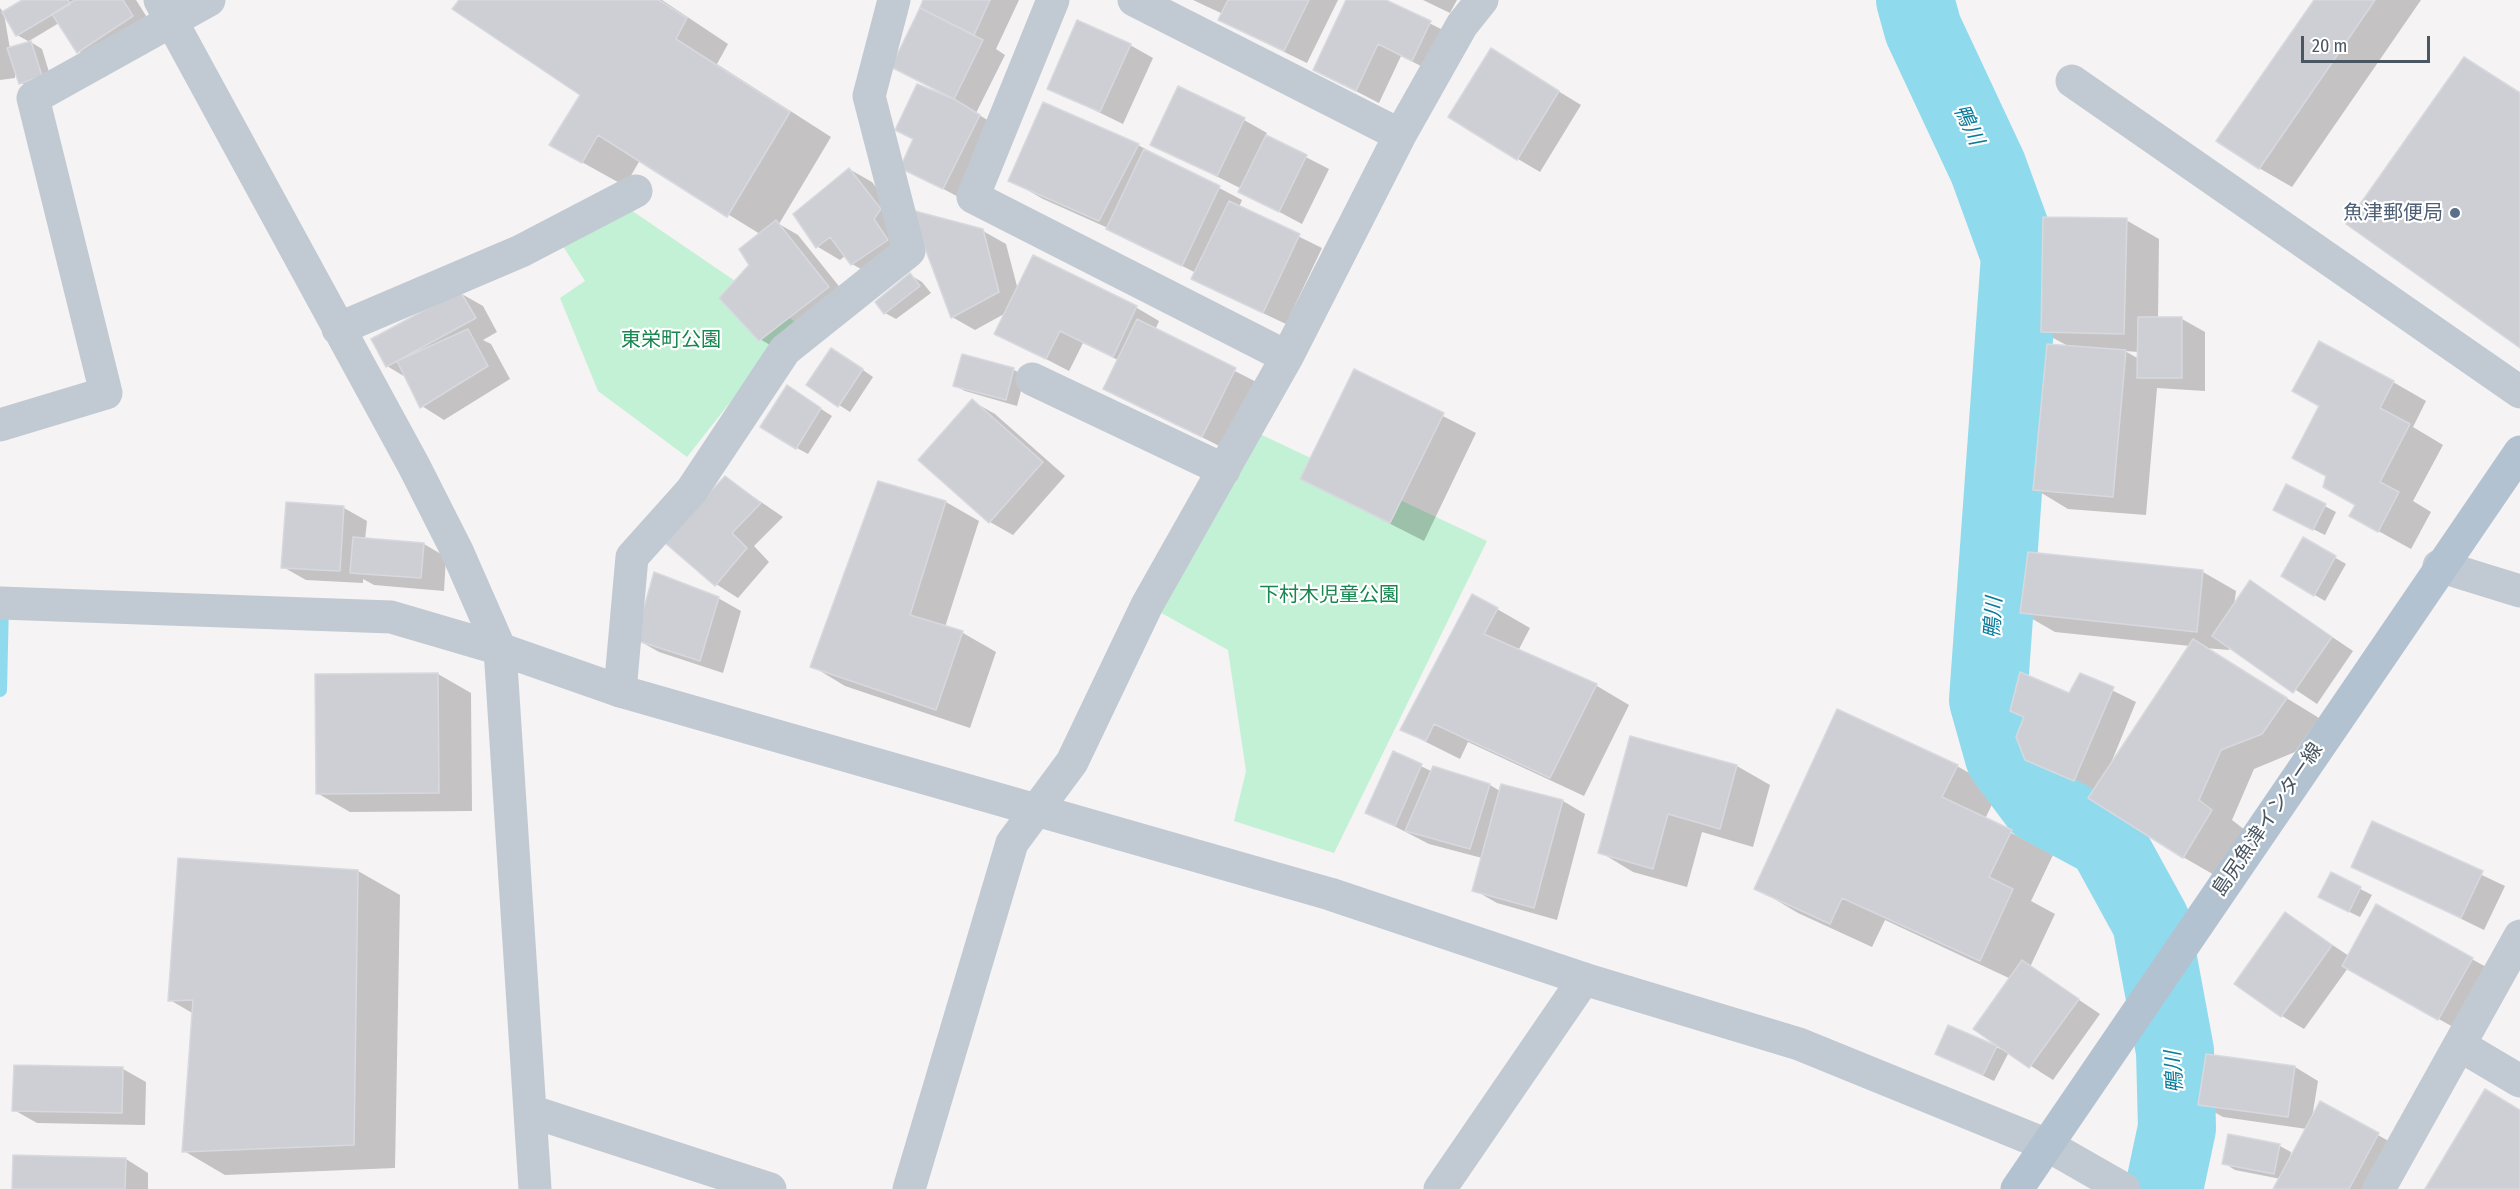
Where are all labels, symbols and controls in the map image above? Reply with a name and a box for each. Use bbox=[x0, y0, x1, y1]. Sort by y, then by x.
scale bar bbox=[2304, 24, 2433, 62]
text: 20 m bbox=[2312, 35, 2347, 57]
water label: 鴨川 bbox=[1948, 101, 1988, 149]
place label: 魚津郵便局 bbox=[2343, 201, 2443, 225]
marker: 魚津郵便局 bbox=[2448, 206, 2462, 220]
park label: 東栄町公園 bbox=[621, 328, 721, 352]
park label: 下村木児童公園 bbox=[1259, 583, 1399, 607]
water label: 鴨川 bbox=[1980, 596, 2008, 640]
street label: 島尻魚津インター線 bbox=[2208, 739, 2328, 901]
water label: 鴨川 bbox=[2161, 1050, 2189, 1094]

